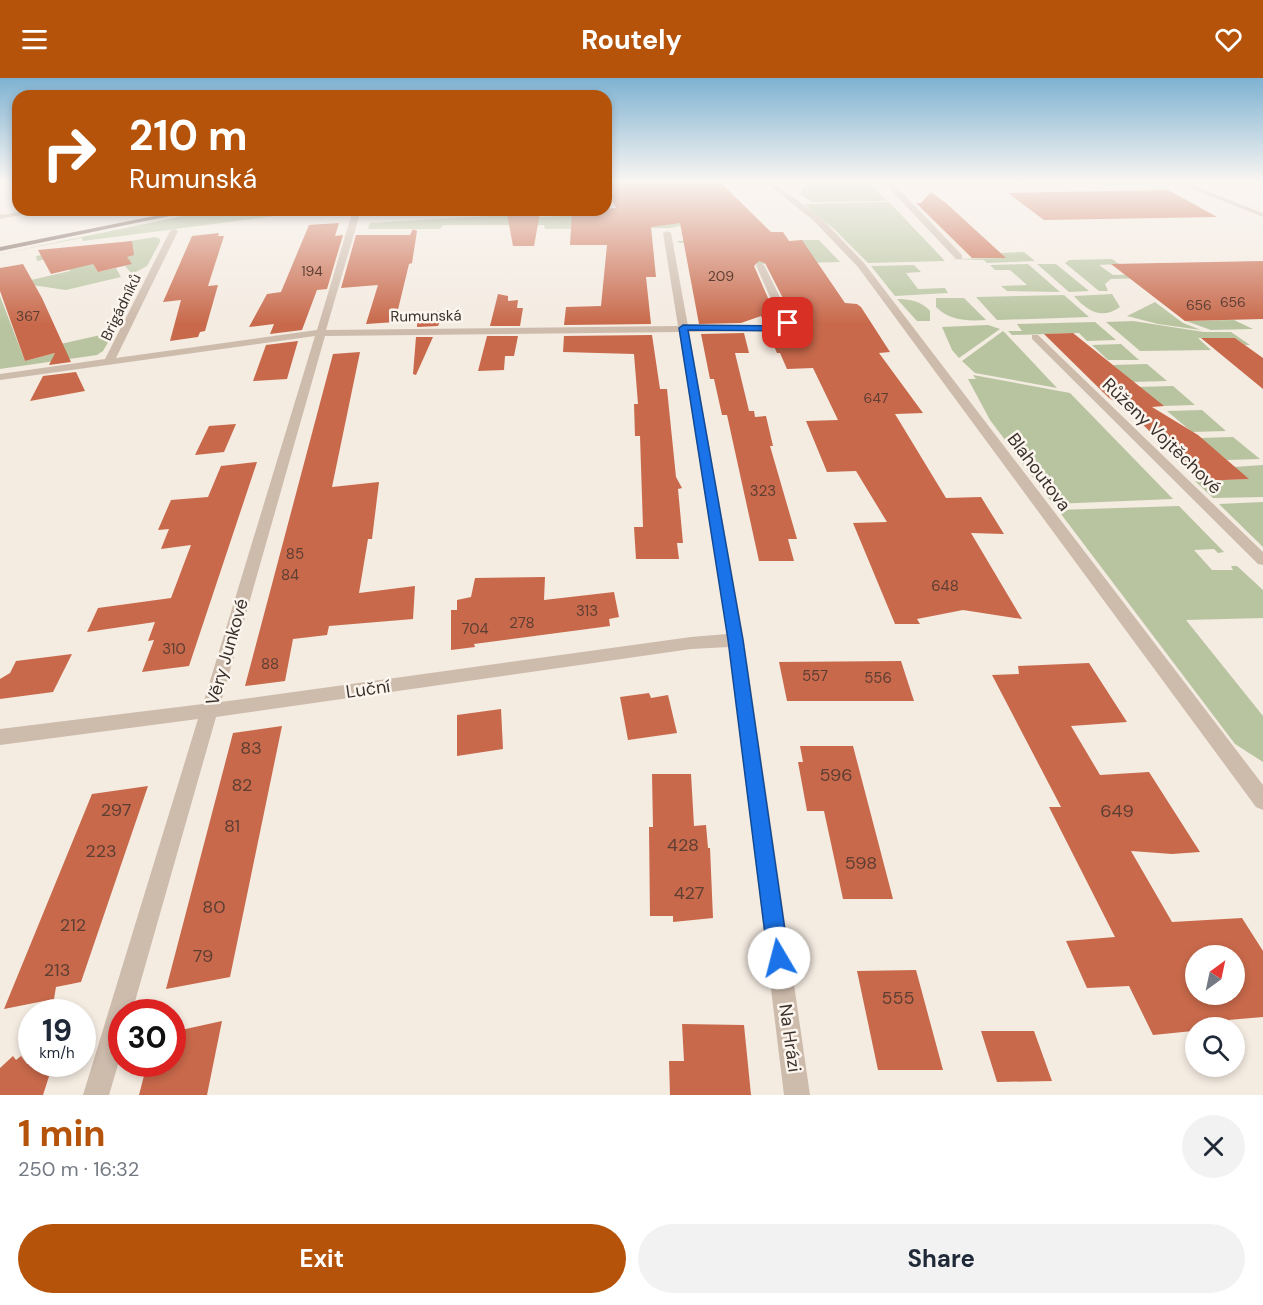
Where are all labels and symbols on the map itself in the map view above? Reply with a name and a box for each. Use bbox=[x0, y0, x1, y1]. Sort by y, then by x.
house number: 194 bbox=[301, 262, 323, 280]
house number: 209 bbox=[708, 267, 734, 285]
street label: Brigádníků bbox=[96, 270, 146, 344]
house number: 656 bbox=[1220, 293, 1246, 311]
house number: 656 bbox=[1186, 296, 1212, 314]
pin bbox=[762, 297, 813, 348]
street label: Rumunská bbox=[390, 305, 462, 327]
house number: 367 bbox=[16, 307, 40, 325]
street label: Růženy Vojtěchové bbox=[1097, 373, 1227, 499]
house number: 647 bbox=[864, 389, 888, 407]
street label: Blahoutova bbox=[1002, 428, 1076, 516]
house number: 323 bbox=[750, 481, 776, 501]
house number: 85 bbox=[286, 544, 304, 564]
house number: 84 bbox=[281, 565, 299, 585]
house number: 648 bbox=[931, 576, 959, 596]
street label: Věry Junkové bbox=[200, 596, 254, 708]
house number: 313 bbox=[576, 601, 598, 621]
house number: 278 bbox=[509, 613, 535, 633]
house number: 704 bbox=[461, 619, 489, 639]
house number: 310 bbox=[162, 639, 186, 659]
house number: 88 bbox=[261, 654, 279, 674]
house number: 557 bbox=[802, 666, 828, 686]
house number: 556 bbox=[864, 668, 892, 688]
street label: Luční bbox=[344, 674, 392, 704]
house number: 83 bbox=[240, 736, 262, 760]
house number: 596 bbox=[819, 763, 853, 787]
house number: 82 bbox=[231, 773, 253, 797]
house number: 297 bbox=[101, 798, 131, 822]
house number: 649 bbox=[1100, 799, 1134, 823]
house number: 81 bbox=[224, 814, 240, 838]
house number: 428 bbox=[667, 833, 699, 857]
house number: 223 bbox=[85, 839, 117, 863]
house number: 598 bbox=[845, 851, 877, 875]
house number: 427 bbox=[674, 881, 704, 905]
house number: 80 bbox=[202, 895, 226, 919]
house number: 212 bbox=[60, 913, 86, 937]
position arrow bbox=[747, 926, 811, 990]
house number: 79 bbox=[193, 944, 213, 968]
north arrow bbox=[1185, 945, 1245, 1005]
house number: 213 bbox=[44, 958, 70, 982]
house number: 555 bbox=[882, 986, 914, 1010]
speed limit sign: 30 bbox=[108, 999, 186, 1077]
street label: Na Hrázi bbox=[773, 1003, 807, 1073]

